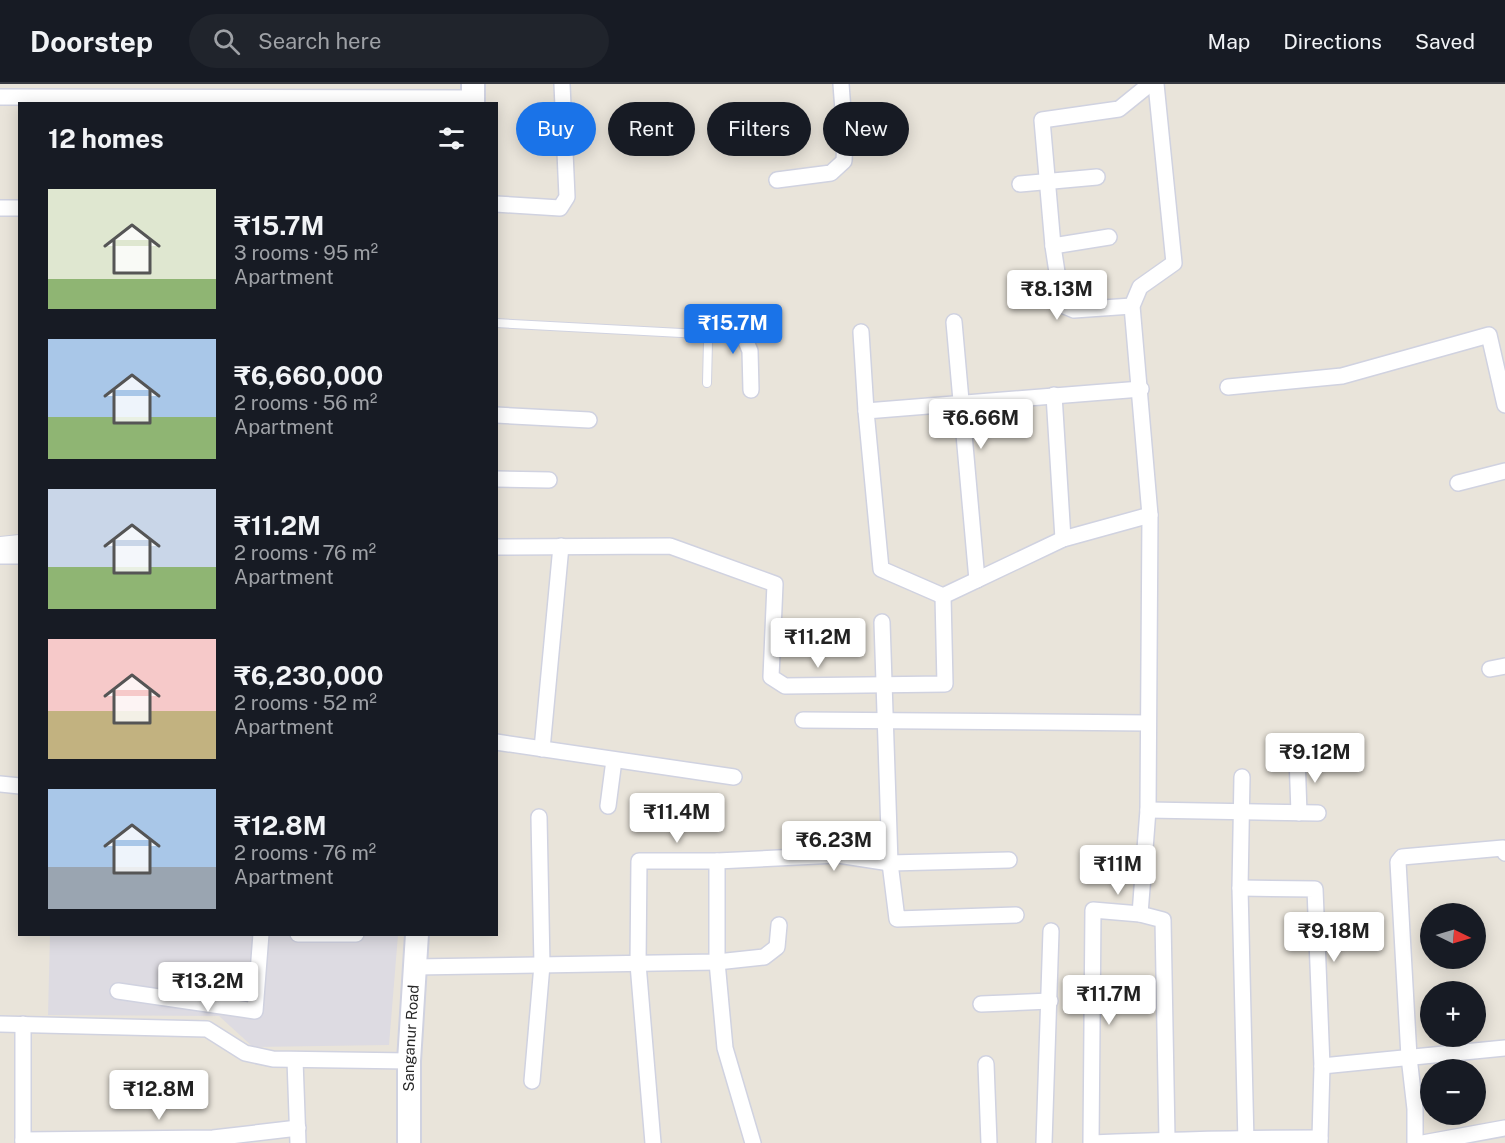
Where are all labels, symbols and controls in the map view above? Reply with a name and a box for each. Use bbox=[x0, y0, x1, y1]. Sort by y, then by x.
search box bbox=[189, 14, 609, 68]
text: Doorstep bbox=[30, 25, 153, 58]
icon: search bbox=[210, 25, 243, 58]
text: Search here bbox=[258, 28, 381, 54]
text: Map bbox=[1208, 29, 1250, 54]
text: Directions bbox=[1283, 29, 1382, 54]
text: Saved bbox=[1415, 29, 1475, 54]
chip: Buy bbox=[516, 102, 596, 156]
chip: Rent bbox=[608, 102, 695, 156]
chip: Filters bbox=[707, 102, 811, 156]
chip: New bbox=[823, 102, 909, 156]
icon: filters bbox=[435, 122, 468, 155]
text: 12 homes bbox=[48, 123, 164, 154]
text: ₹15.7M bbox=[234, 210, 324, 241]
icon: home bbox=[96, 213, 168, 285]
text: 3 rooms · 95 m² bbox=[234, 241, 378, 265]
text: Apartment bbox=[234, 265, 334, 289]
pin: ₹8.13M bbox=[1008, 270, 1106, 321]
text: ₹8.13M bbox=[1021, 277, 1093, 301]
pin: ₹15.7M bbox=[684, 304, 782, 355]
text: ₹15.7M bbox=[698, 311, 768, 335]
text: ₹6,660,000 bbox=[234, 360, 383, 391]
icon: home bbox=[96, 363, 168, 435]
text: 2 rooms · 56 m² bbox=[234, 391, 377, 415]
pin: ₹6.66M bbox=[932, 399, 1030, 450]
text: ₹6.66M bbox=[943, 406, 1019, 430]
text: Apartment bbox=[234, 415, 334, 439]
text: ₹11.2M bbox=[234, 510, 321, 541]
icon: home bbox=[96, 513, 168, 585]
text: 2 rooms · 76 m² bbox=[234, 541, 376, 565]
text: Apartment bbox=[234, 565, 334, 589]
pin: ₹11.2M bbox=[769, 618, 867, 669]
text: ₹11.2M bbox=[785, 625, 851, 649]
text: ₹6,230,000 bbox=[234, 660, 383, 691]
icon: home bbox=[96, 663, 168, 735]
text: 2 rooms · 52 m² bbox=[234, 691, 377, 715]
text: Apartment bbox=[234, 715, 334, 739]
pin: ₹9.12M bbox=[1266, 733, 1364, 784]
text: ₹9.12M bbox=[1279, 740, 1351, 764]
pin: ₹11.4M bbox=[628, 793, 726, 844]
text: ₹11.4M bbox=[644, 800, 710, 824]
text: ₹12.8M bbox=[234, 810, 327, 841]
icon: home bbox=[96, 813, 168, 885]
pin: ₹6.23M bbox=[785, 821, 883, 872]
text: ₹6.23M bbox=[796, 828, 872, 852]
text: 2 rooms · 76 m² bbox=[234, 841, 376, 865]
pin: ₹11M bbox=[1082, 845, 1154, 896]
text: ₹11M bbox=[1094, 852, 1142, 876]
text: Apartment bbox=[234, 865, 334, 889]
north arrow bbox=[1420, 903, 1486, 969]
map controls bbox=[1420, 903, 1486, 1125]
pin: ₹9.18M bbox=[1285, 912, 1383, 963]
text: ₹9.18M bbox=[1298, 919, 1370, 943]
pin: ₹13.2M bbox=[159, 962, 257, 1013]
text: ₹13.2M bbox=[172, 969, 244, 993]
pin: ₹11.7M bbox=[1060, 975, 1158, 1026]
button: + bbox=[1420, 981, 1486, 1047]
text: ₹11.7M bbox=[1077, 982, 1141, 1006]
street label: Sanganur Road bbox=[400, 984, 422, 1091]
button: − bbox=[1420, 1059, 1486, 1125]
pin: ₹12.8M bbox=[110, 1070, 208, 1121]
text: ₹12.8M bbox=[123, 1077, 195, 1101]

